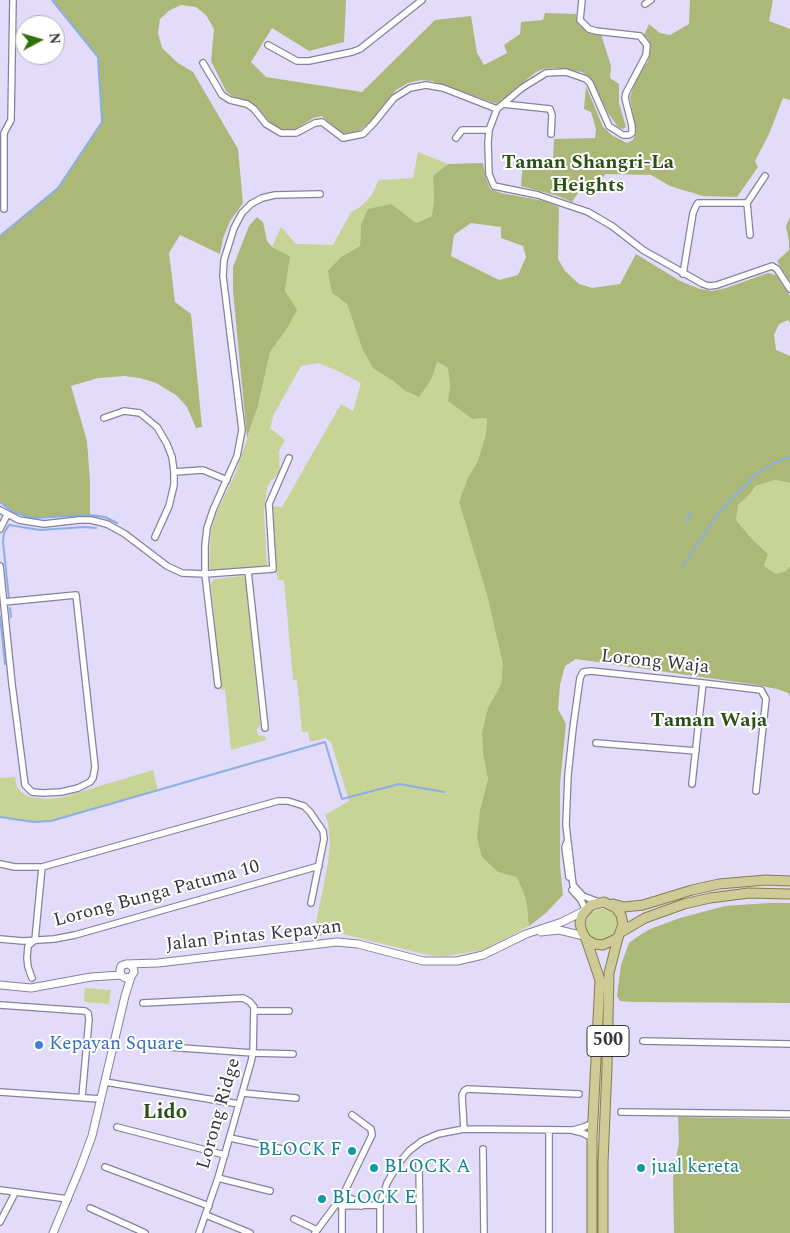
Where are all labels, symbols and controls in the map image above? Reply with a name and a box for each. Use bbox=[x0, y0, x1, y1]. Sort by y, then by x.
north arrow bbox=[15, 15, 65, 65]
text: N bbox=[43, 32, 65, 45]
district label: Taman Shangri-La Heights bbox=[502, 152, 674, 199]
street label: Lorong Waja bbox=[600, 646, 710, 680]
district label: Taman Waja bbox=[651, 710, 767, 734]
street label: Lorong Bunga Patuma 10 bbox=[52, 857, 262, 933]
street label: Jalan Pintas Kepayan bbox=[165, 916, 343, 958]
road number: 500 bbox=[587, 1026, 629, 1056]
place label: Kepayan Square bbox=[49, 1034, 184, 1056]
marker: Kepayan Square bbox=[33, 1039, 45, 1051]
street label: Lorong Ridge bbox=[193, 1056, 247, 1172]
district label: Lido bbox=[143, 1101, 187, 1127]
place label: BLOCK F bbox=[258, 1140, 342, 1162]
marker: BLOCK F bbox=[346, 1145, 358, 1157]
place label: BLOCK A bbox=[384, 1157, 470, 1179]
place label: jual kereta bbox=[651, 1157, 739, 1179]
marker: BLOCK A bbox=[368, 1162, 380, 1174]
marker: jual kereta bbox=[635, 1162, 647, 1174]
place label: BLOCK E bbox=[332, 1188, 417, 1210]
marker: BLOCK E bbox=[316, 1193, 328, 1205]

